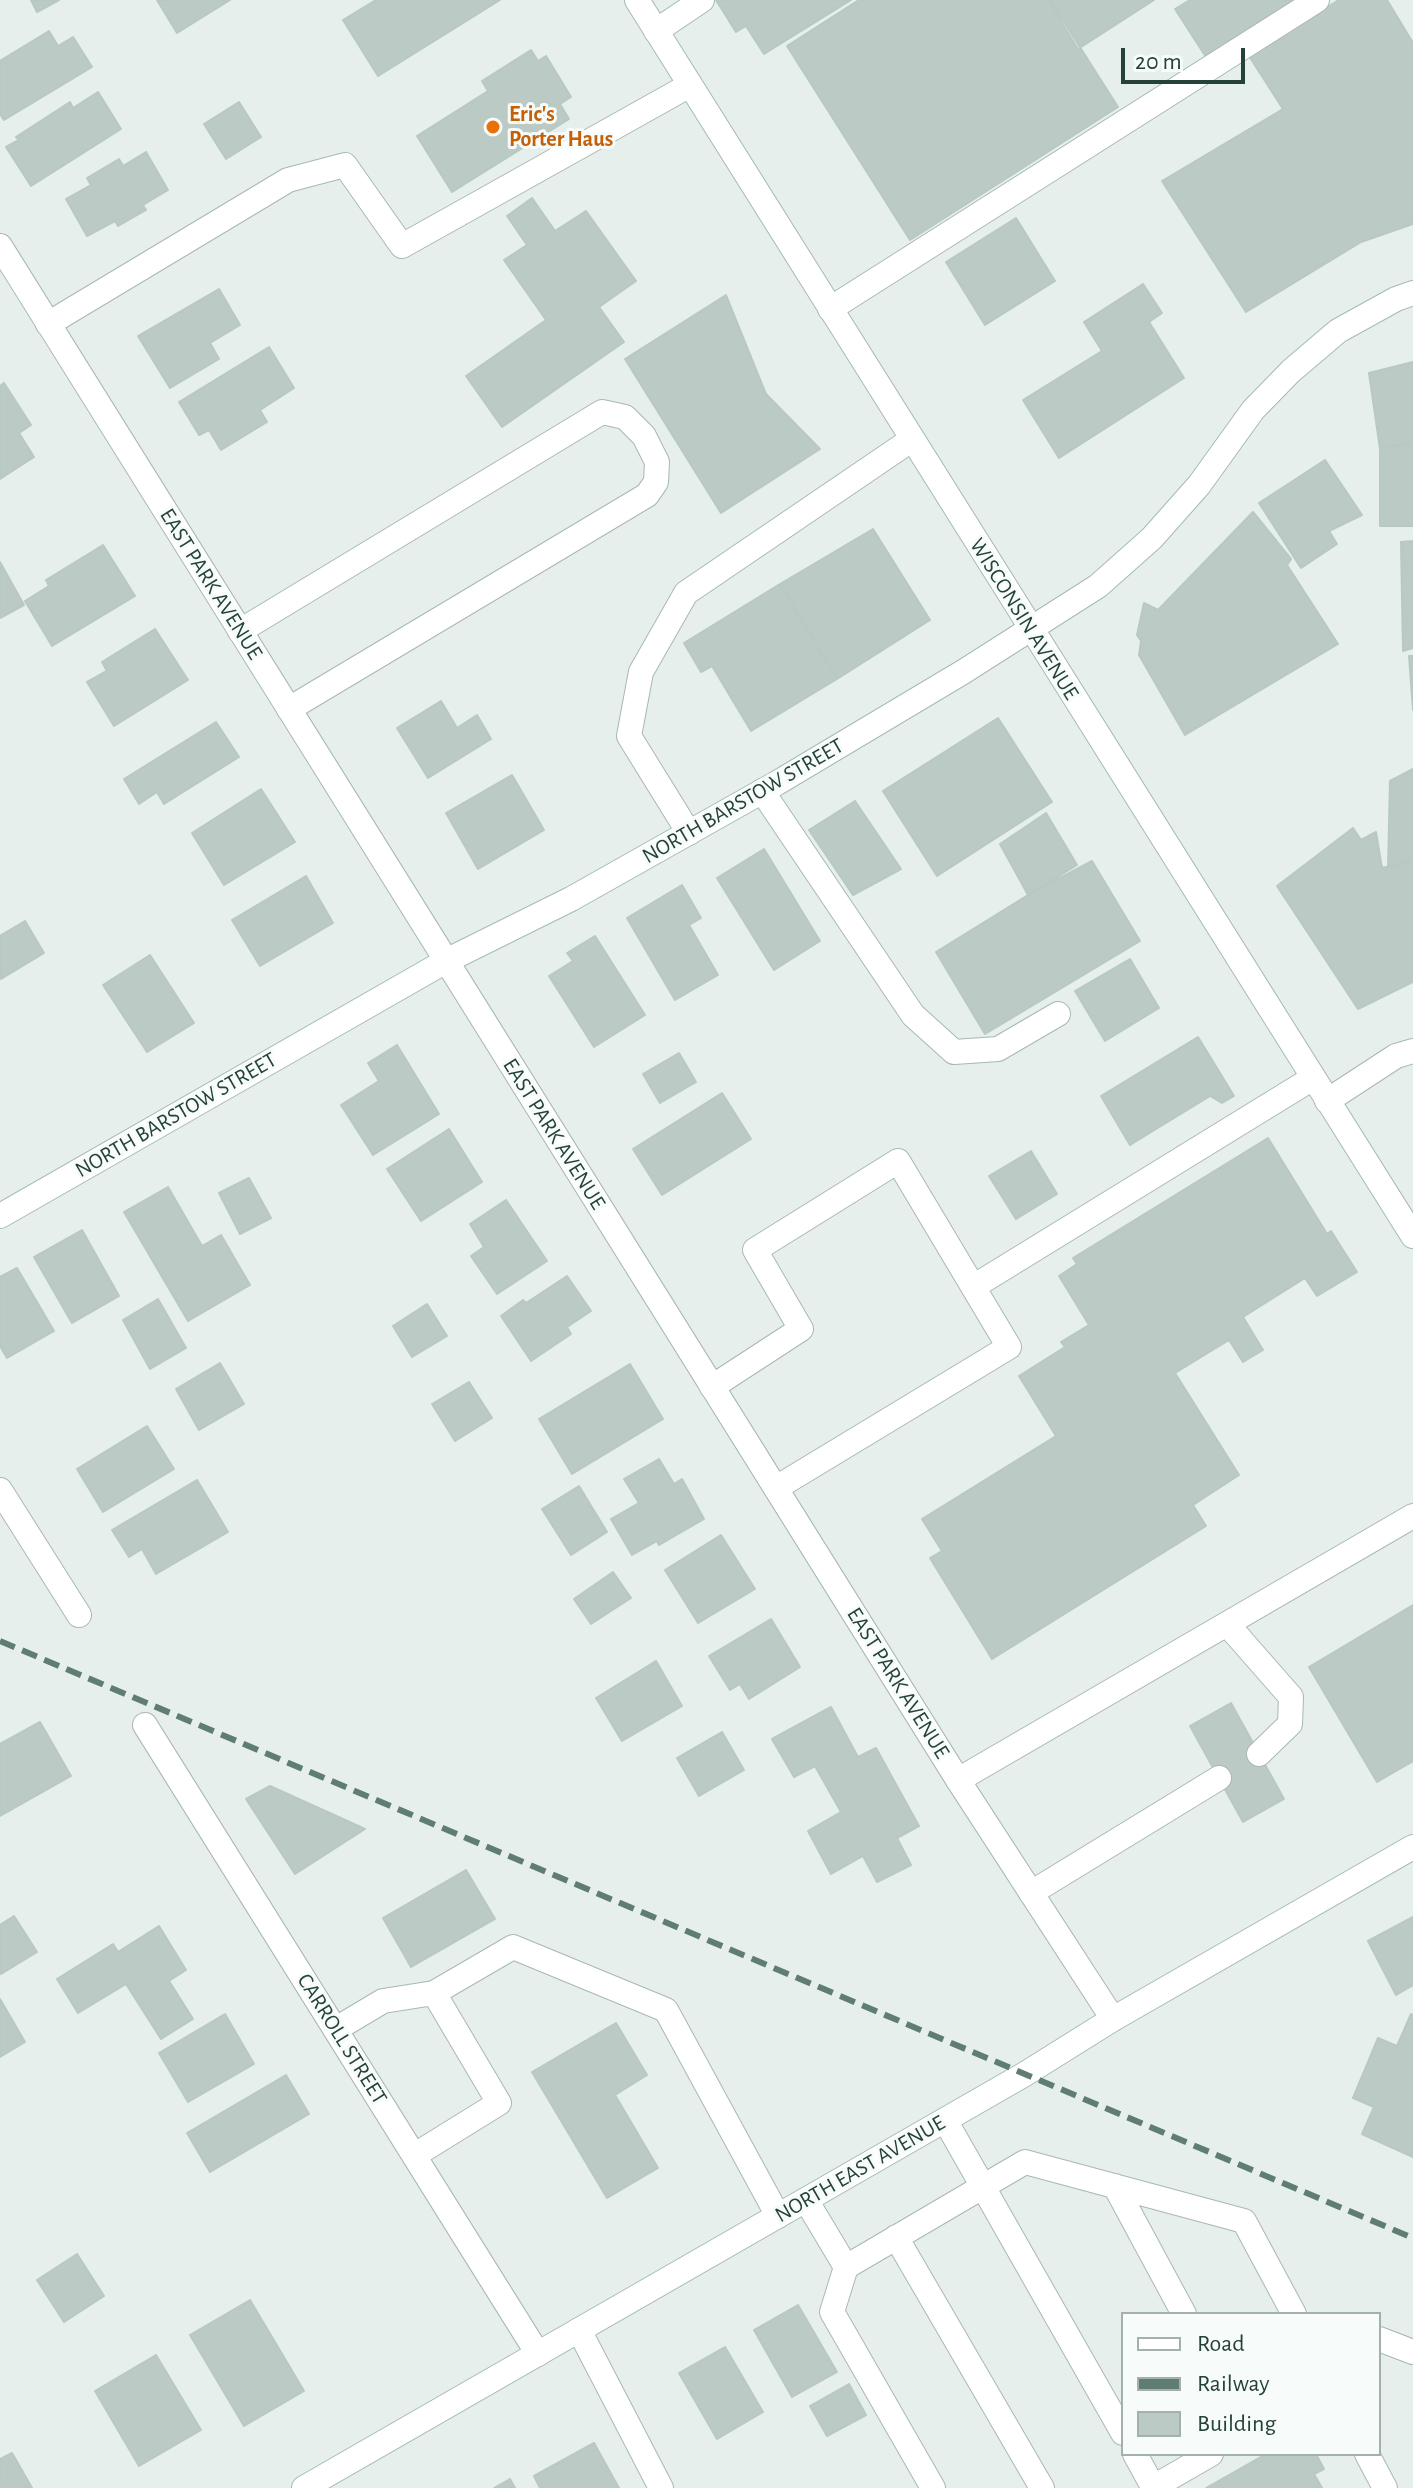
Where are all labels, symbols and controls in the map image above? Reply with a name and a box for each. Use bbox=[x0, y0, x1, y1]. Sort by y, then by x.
scale bar bbox=[1125, 32, 1249, 82]
text: 20 m bbox=[1135, 50, 1182, 74]
place label: Eric's Porter Haus bbox=[509, 101, 613, 152]
marker: Eric's Porter Haus bbox=[484, 118, 502, 136]
street label: EAST PARK AVENUE bbox=[154, 504, 268, 664]
street label: WISCONSIN AVENUE bbox=[964, 533, 1084, 705]
street label: NORTH BARSTOW STREET bbox=[638, 733, 848, 869]
street label: NORTH BARSTOW STREET bbox=[71, 1047, 281, 1183]
street label: EAST PARK AVENUE bbox=[497, 1054, 611, 1214]
street label: EAST PARK AVENUE bbox=[841, 1603, 955, 1763]
street label: CARROLL STREET bbox=[291, 1969, 393, 2109]
street label: NORTH EAST AVENUE bbox=[770, 2110, 950, 2228]
legend bbox=[1121, 2312, 1381, 2456]
text: Road bbox=[1197, 2332, 1245, 2356]
text: Railway bbox=[1197, 2372, 1269, 2396]
text: Building bbox=[1197, 2412, 1276, 2436]

